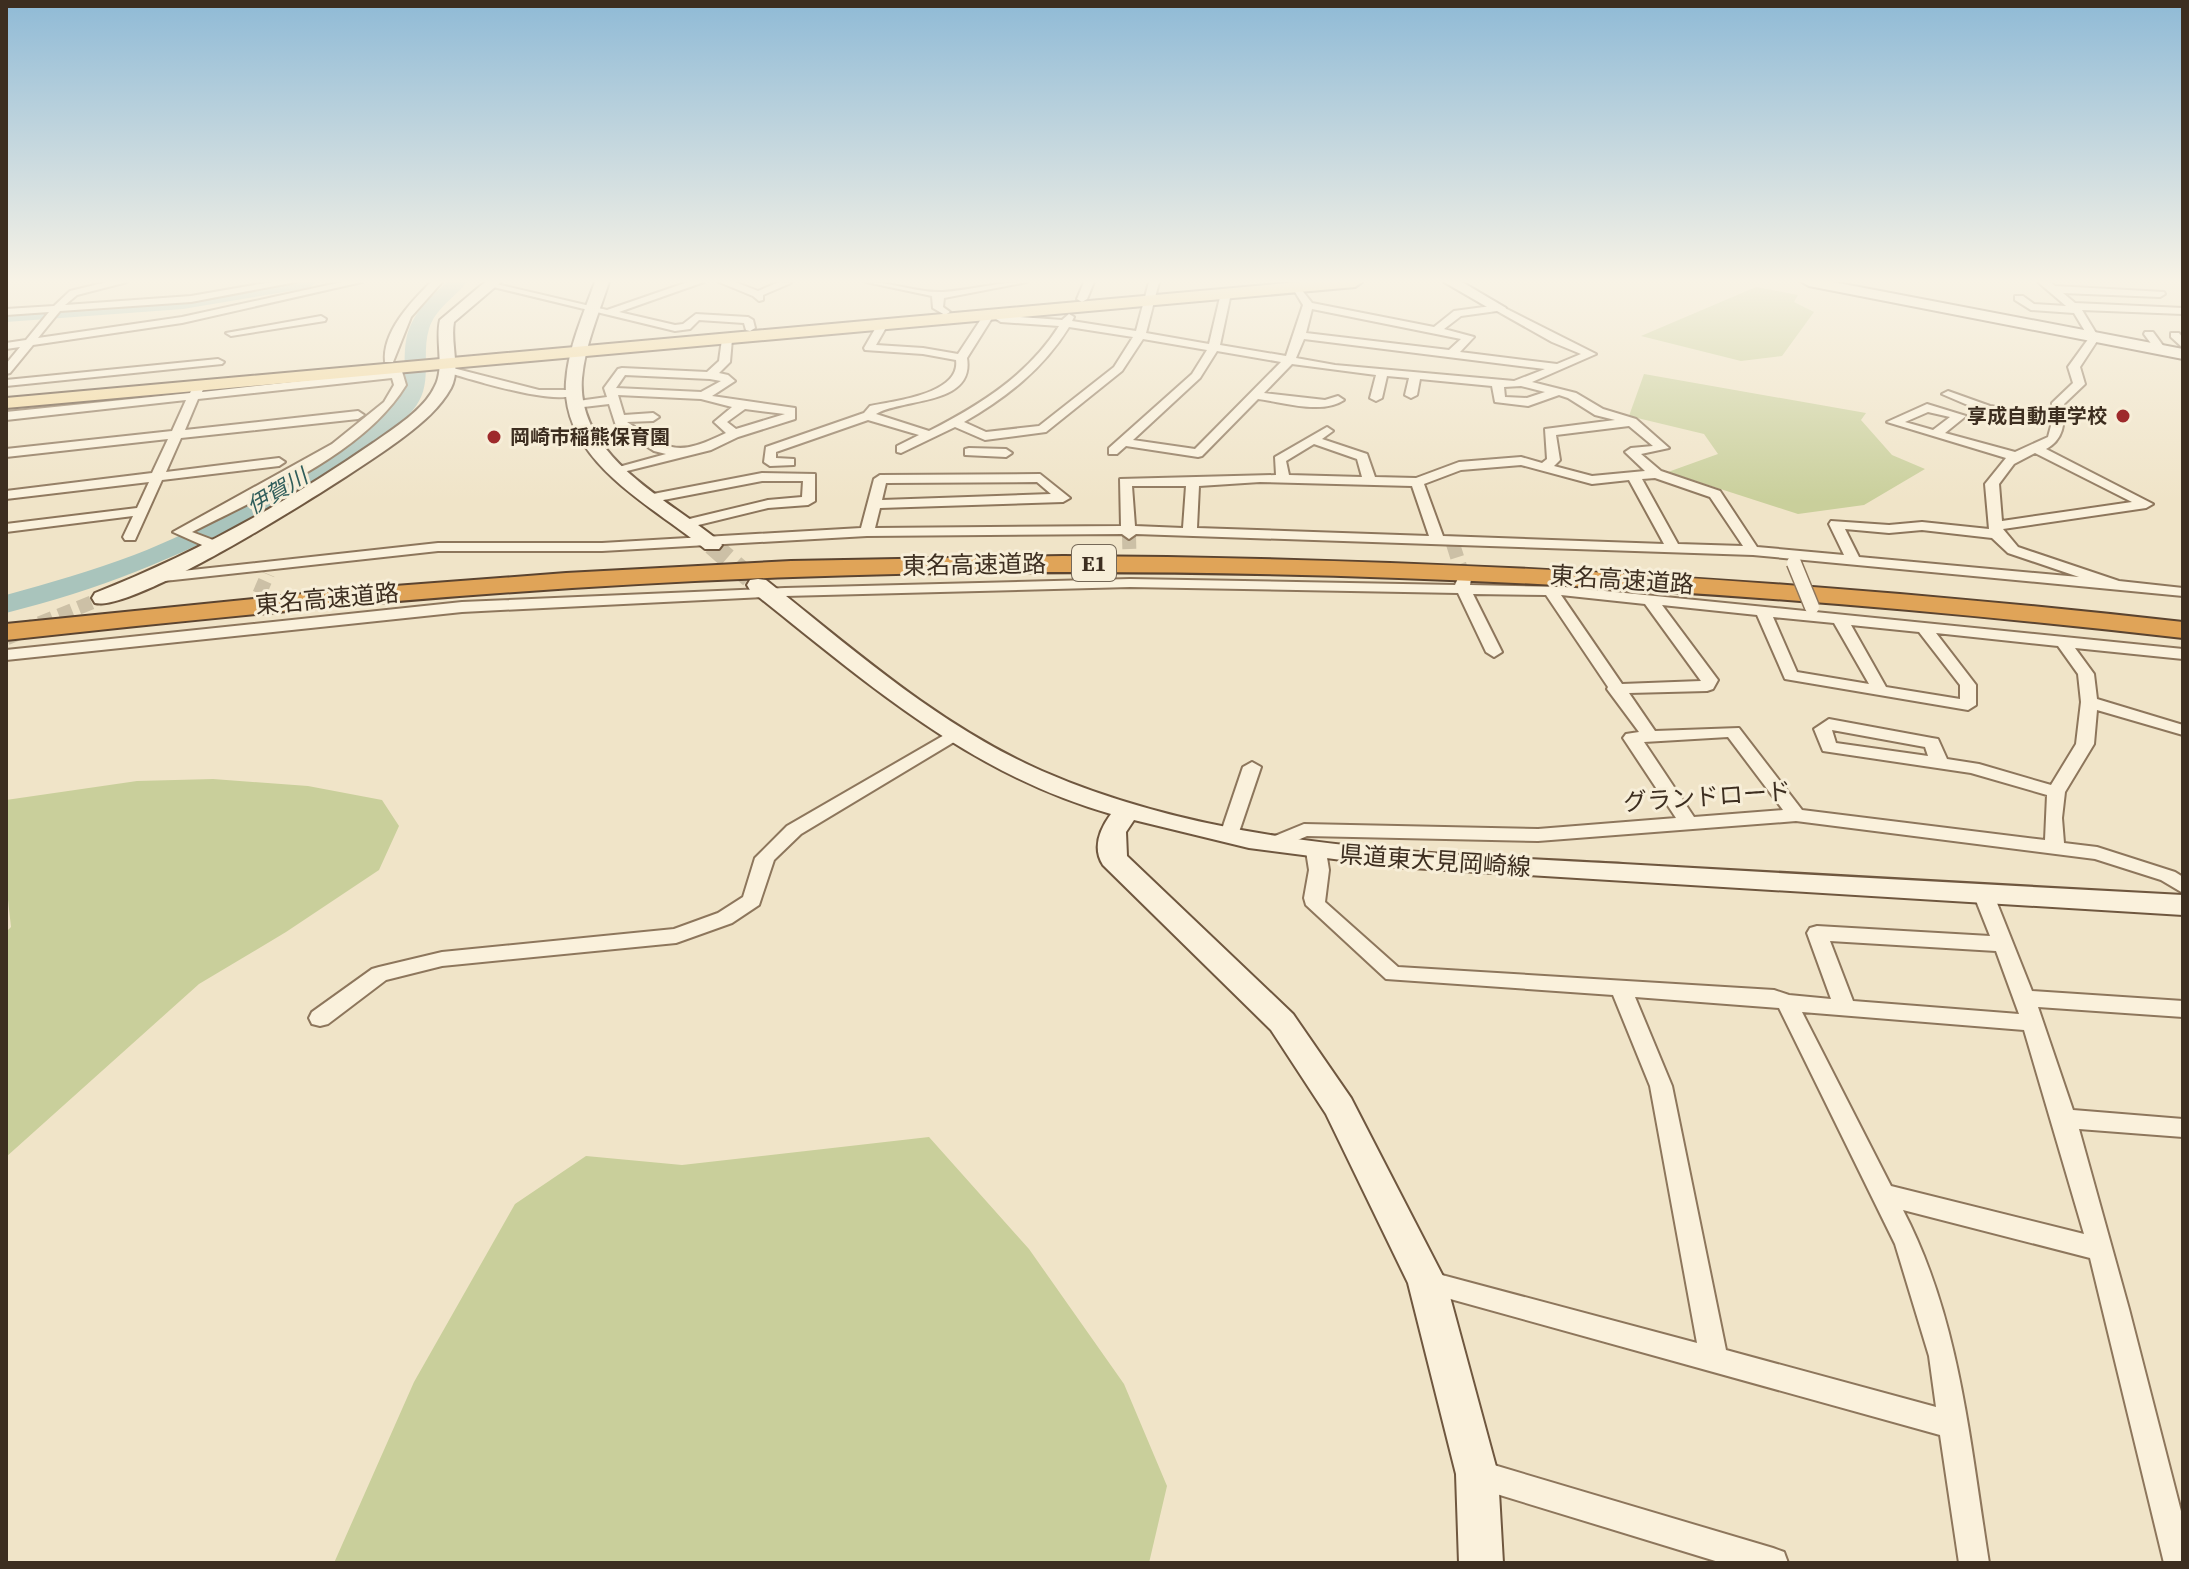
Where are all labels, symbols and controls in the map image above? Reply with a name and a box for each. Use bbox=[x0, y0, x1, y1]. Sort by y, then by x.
place label: 享成自動車学校 bbox=[1967, 402, 2107, 430]
marker: 享成自動車学校 bbox=[2114, 407, 2132, 425]
place label: 岡崎市稲熊保育園 bbox=[510, 423, 670, 451]
marker: 岡崎市稲熊保育園 bbox=[485, 428, 503, 446]
water label: 伊賀川 bbox=[241, 460, 315, 521]
road number: E1 bbox=[1072, 545, 1116, 581]
street label: 東名高速道路 bbox=[902, 547, 1046, 582]
street label: 東名高速道路 bbox=[1549, 558, 1695, 601]
street label: 東名高速道路 bbox=[254, 576, 400, 621]
street label: グランドロード bbox=[1622, 774, 1792, 819]
street label: 県道東大見岡崎線 bbox=[1338, 837, 1532, 884]

